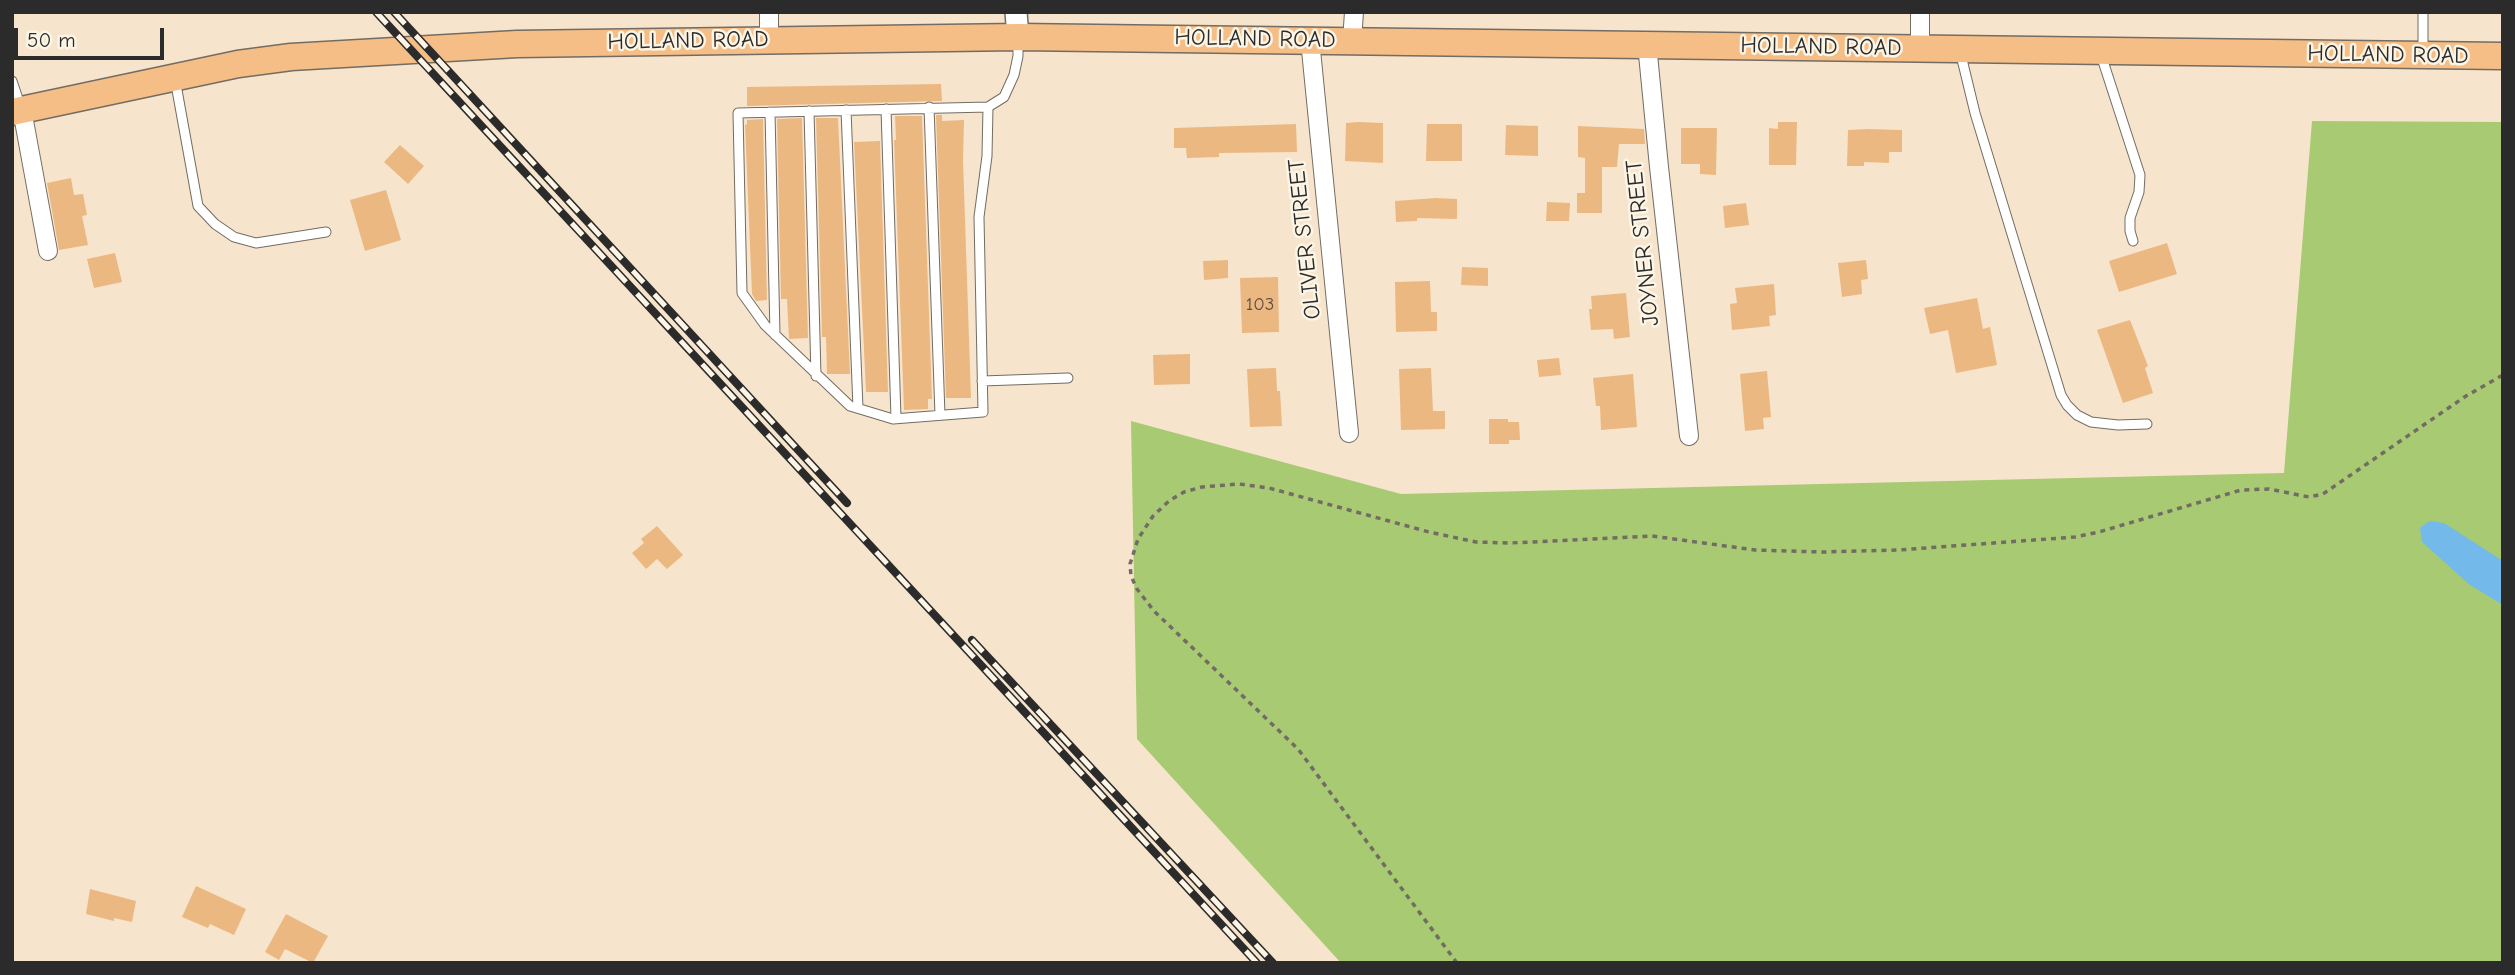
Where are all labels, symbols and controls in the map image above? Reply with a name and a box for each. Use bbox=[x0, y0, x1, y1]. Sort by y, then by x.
scale bar bbox=[18, 14, 168, 58]
street label: HOLLAND ROAD bbox=[1174, 24, 1336, 54]
street label: HOLLAND ROAD bbox=[607, 26, 769, 56]
text: 50 m bbox=[27, 28, 76, 52]
street label: HOLLAND ROAD bbox=[1740, 32, 1902, 62]
street label: HOLLAND ROAD bbox=[2307, 40, 2469, 70]
street label: OLIVER STREET bbox=[1283, 157, 1327, 321]
street label: JOYNER STREET bbox=[1621, 159, 1665, 327]
house number: 103 bbox=[1246, 294, 1274, 316]

